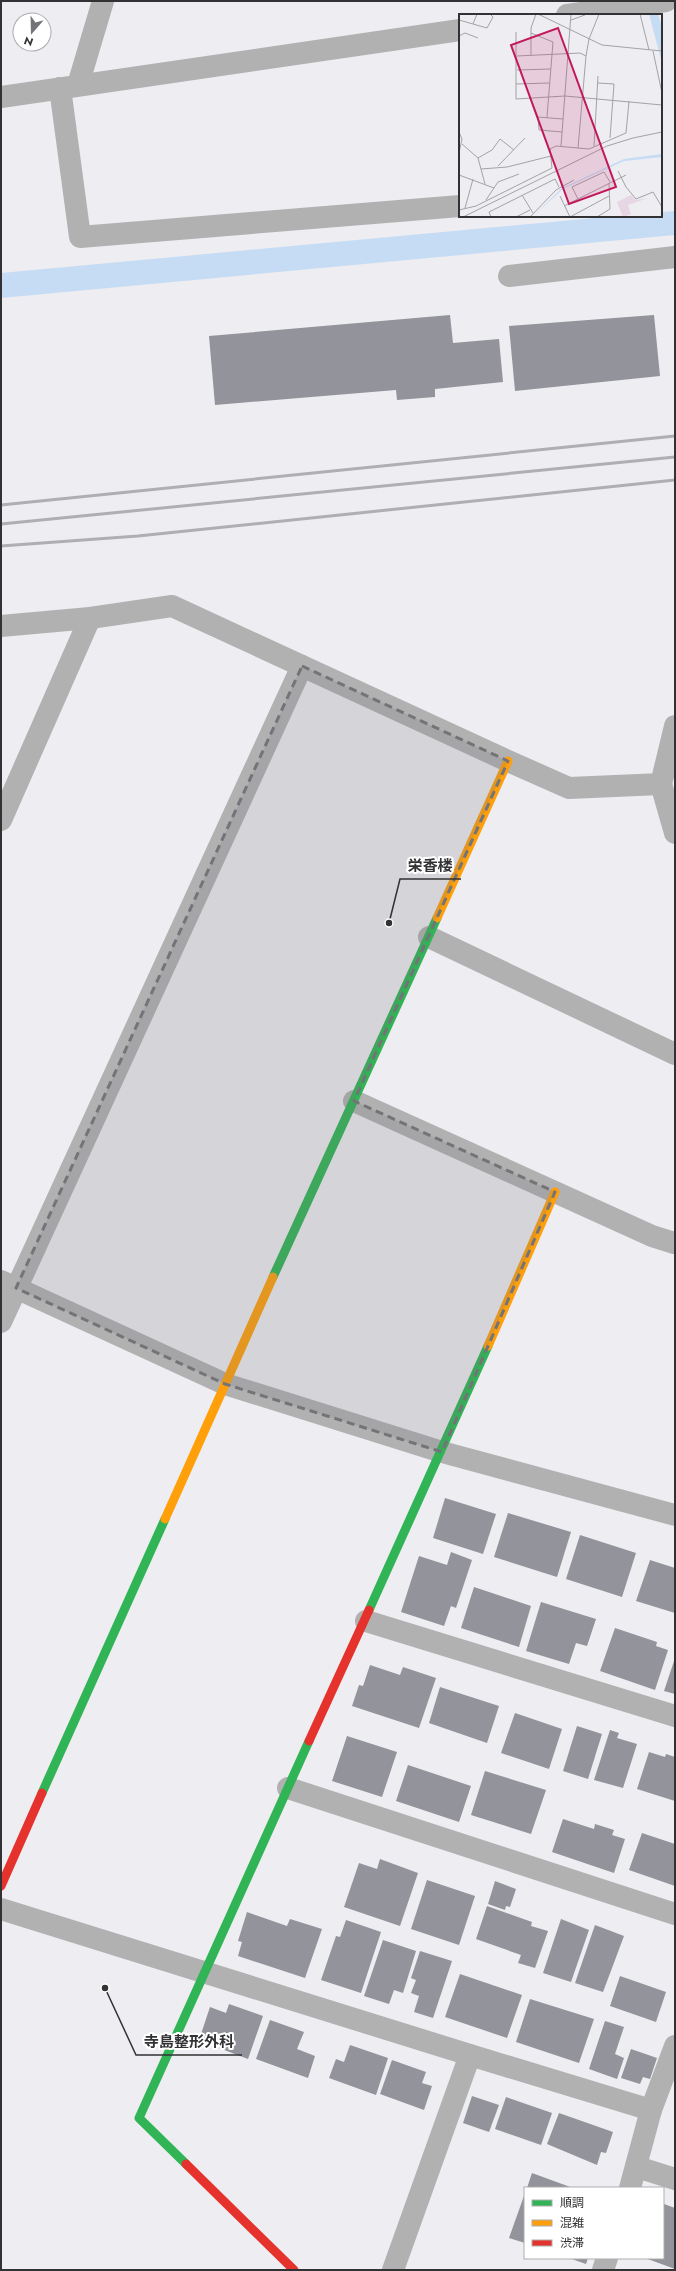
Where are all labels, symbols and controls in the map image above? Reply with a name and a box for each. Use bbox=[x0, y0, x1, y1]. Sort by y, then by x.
north arrow bbox=[12, 12, 52, 52]
inset map bbox=[459, 14, 662, 217]
text: N bbox=[22, 32, 35, 50]
callout: 栄香楼 bbox=[400, 852, 461, 879]
text: 栄香楼 bbox=[407, 855, 453, 877]
callout: 寺島整形外科 bbox=[136, 2028, 242, 2055]
text: 寺島整形外科 bbox=[144, 2031, 234, 2053]
legend bbox=[524, 2187, 664, 2259]
text: 順調 bbox=[560, 2194, 584, 2212]
text: 混雑 bbox=[560, 2214, 584, 2232]
text: 渋滞 bbox=[560, 2234, 584, 2252]

